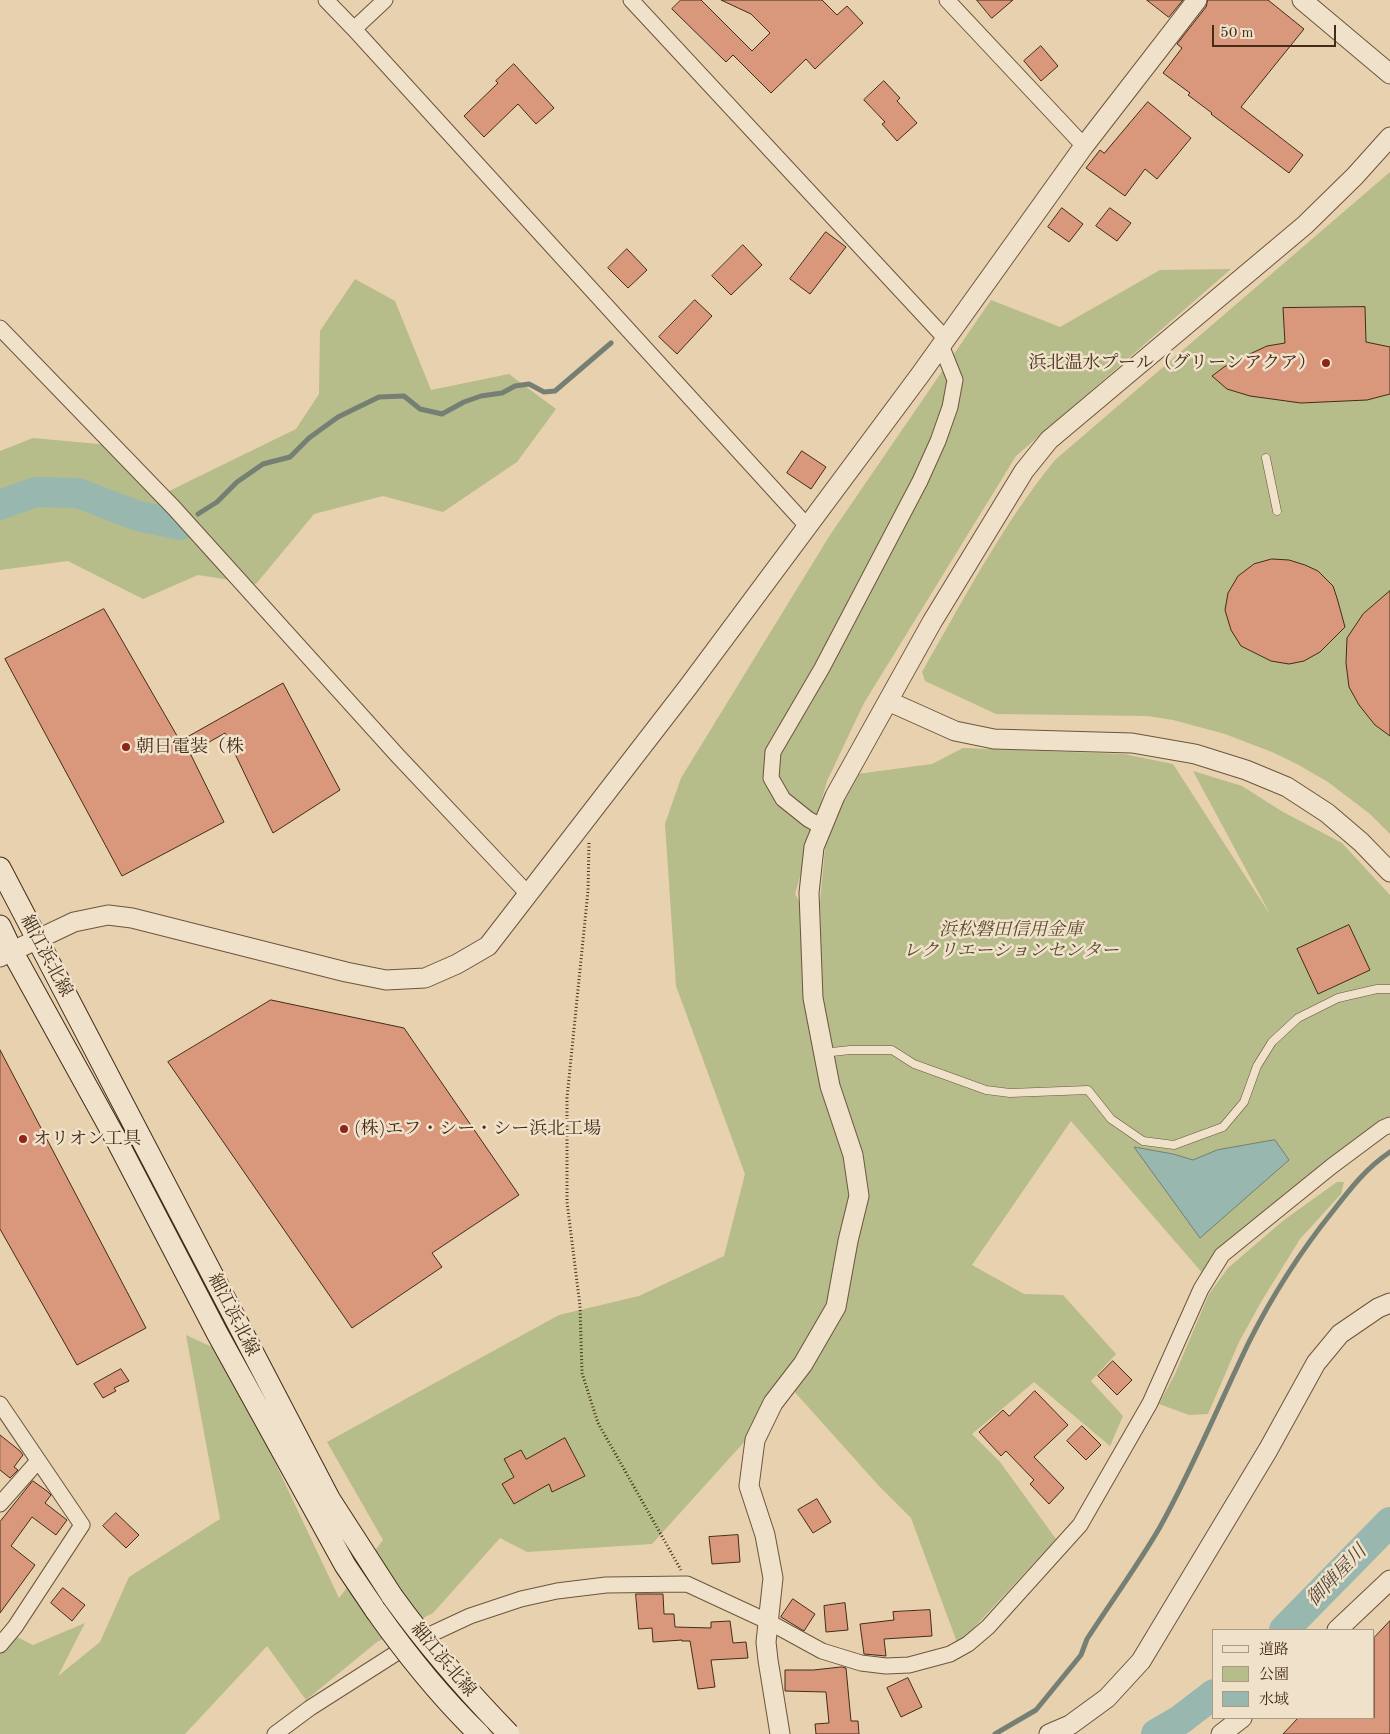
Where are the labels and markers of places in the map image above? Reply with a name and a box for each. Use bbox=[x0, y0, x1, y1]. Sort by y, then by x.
place label: 浜北温水プール（グリーンアクア） bbox=[1029, 352, 1316, 374]
marker: 浜北温水プール（グリーンアクア） bbox=[1320, 357, 1332, 369]
place label: 朝日電装（株 bbox=[136, 736, 244, 758]
marker: 朝日電装（株 bbox=[120, 741, 132, 753]
place label: (株)エフ・シー・シー浜北工場 bbox=[354, 1118, 601, 1140]
marker: (株)エフ・シー・シー浜北工場 bbox=[338, 1123, 350, 1135]
place label: オリオン工具 bbox=[33, 1128, 141, 1150]
marker: オリオン工具 bbox=[17, 1133, 29, 1145]

